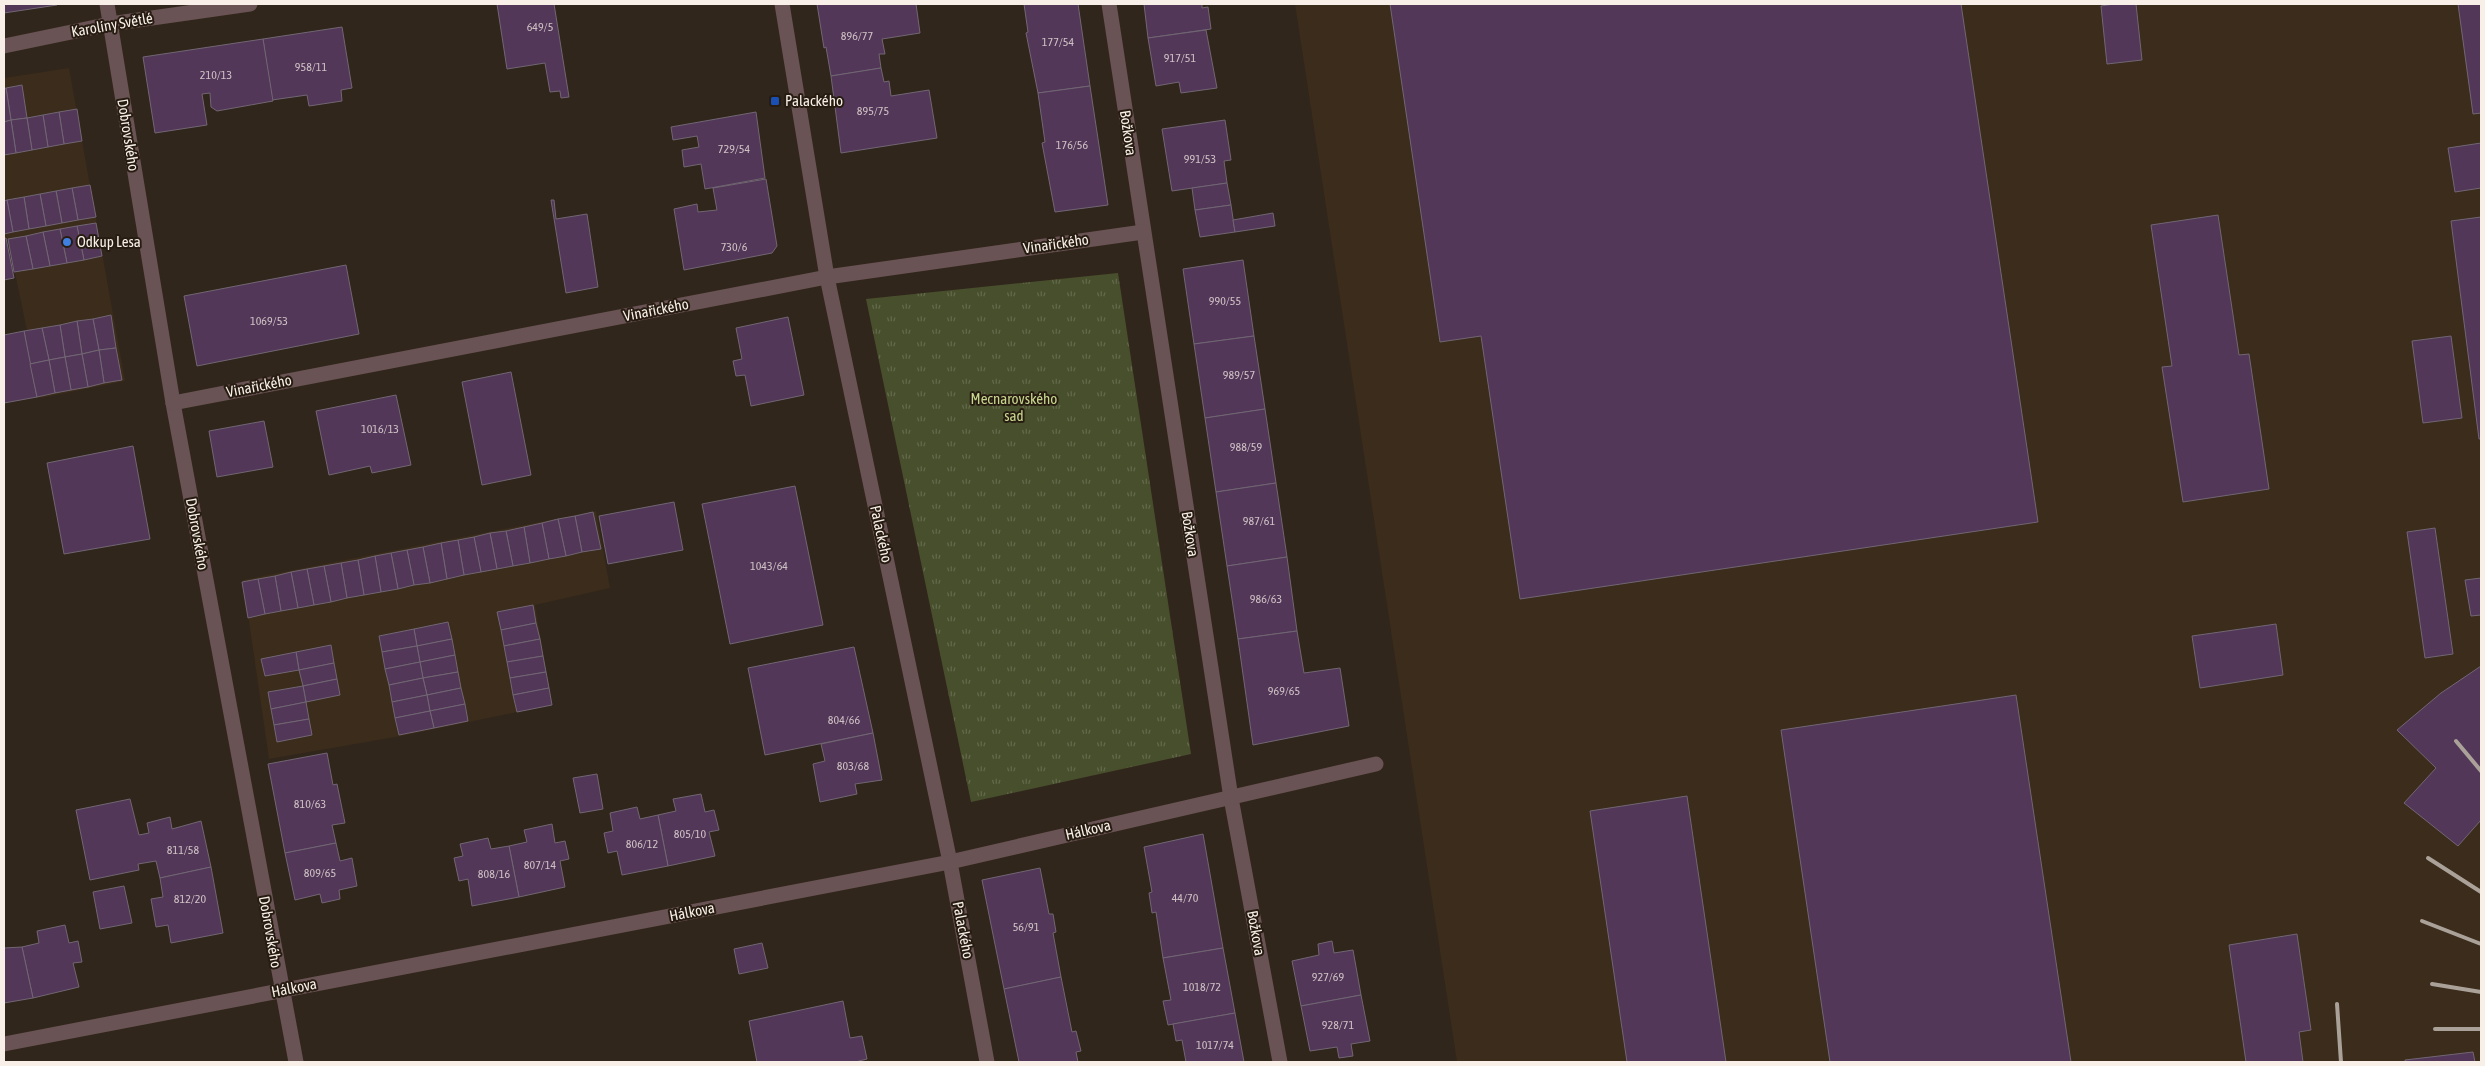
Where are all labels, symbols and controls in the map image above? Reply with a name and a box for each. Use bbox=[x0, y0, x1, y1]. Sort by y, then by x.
street label: Karolíny Světlé bbox=[70, 9, 154, 40]
house number: 649/5 bbox=[527, 20, 553, 34]
house number: 896/77 bbox=[841, 29, 873, 43]
house number: 177/54 bbox=[1042, 35, 1074, 49]
house number: 917/51 bbox=[1164, 51, 1196, 65]
house number: 958/11 bbox=[295, 60, 327, 74]
house number: 210/13 bbox=[200, 68, 232, 82]
place label: Palackého bbox=[785, 92, 843, 109]
marker: Palackého bbox=[769, 95, 781, 107]
street label: Dobrovského bbox=[114, 98, 143, 172]
house number: 895/75 bbox=[857, 104, 889, 118]
street label: Božkova bbox=[1117, 109, 1140, 157]
house number: 176/56 bbox=[1056, 138, 1088, 152]
house number: 729/54 bbox=[718, 142, 750, 156]
house number: 991/53 bbox=[1184, 152, 1216, 166]
street label: Vinařického bbox=[1022, 231, 1090, 257]
place label: Odkup Lesa bbox=[77, 233, 141, 250]
marker: Odkup Lesa bbox=[61, 236, 73, 248]
house number: 730/6 bbox=[721, 240, 748, 254]
house number: 990/55 bbox=[1209, 294, 1241, 308]
street label: Vinařického bbox=[622, 295, 690, 324]
house number: 1069/53 bbox=[250, 314, 288, 328]
house number: 989/57 bbox=[1223, 368, 1255, 382]
street label: Vinařického bbox=[225, 371, 293, 400]
park label: Mecnarovského sad bbox=[971, 390, 1057, 424]
house number: 1016/13 bbox=[361, 422, 399, 436]
house number: 988/59 bbox=[1230, 440, 1262, 454]
street label: Dobrovského bbox=[183, 497, 212, 571]
street label: Palackého bbox=[867, 504, 896, 564]
street label: Božkova bbox=[1179, 510, 1202, 558]
house number: 987/61 bbox=[1243, 514, 1275, 528]
house number: 1043/64 bbox=[750, 559, 788, 573]
house number: 986/63 bbox=[1250, 592, 1282, 606]
house number: 969/65 bbox=[1268, 684, 1300, 698]
house number: 804/66 bbox=[828, 713, 860, 727]
house number: 803/68 bbox=[837, 759, 869, 773]
house number: 810/63 bbox=[294, 797, 326, 811]
street label: Hálkova bbox=[1064, 816, 1112, 843]
house number: 805/10 bbox=[674, 827, 706, 841]
house number: 806/12 bbox=[626, 837, 658, 851]
house number: 811/58 bbox=[167, 843, 199, 857]
house number: 807/14 bbox=[524, 858, 556, 872]
house number: 809/65 bbox=[304, 866, 336, 880]
house number: 808/16 bbox=[478, 867, 510, 881]
house number: 44/70 bbox=[1172, 891, 1199, 905]
house number: 812/20 bbox=[174, 892, 206, 906]
street label: Dobrovského bbox=[256, 895, 285, 969]
street label: Hálkova bbox=[668, 899, 716, 924]
street label: Palackého bbox=[950, 900, 977, 960]
street label: Božkova bbox=[1244, 909, 1269, 957]
house number: 56/91 bbox=[1013, 920, 1040, 934]
house number: 927/69 bbox=[1312, 970, 1344, 984]
street label: Hálkova bbox=[270, 975, 318, 1000]
house number: 1018/72 bbox=[1183, 980, 1221, 994]
house number: 928/71 bbox=[1322, 1018, 1354, 1032]
house number: 1017/74 bbox=[1196, 1038, 1234, 1052]

